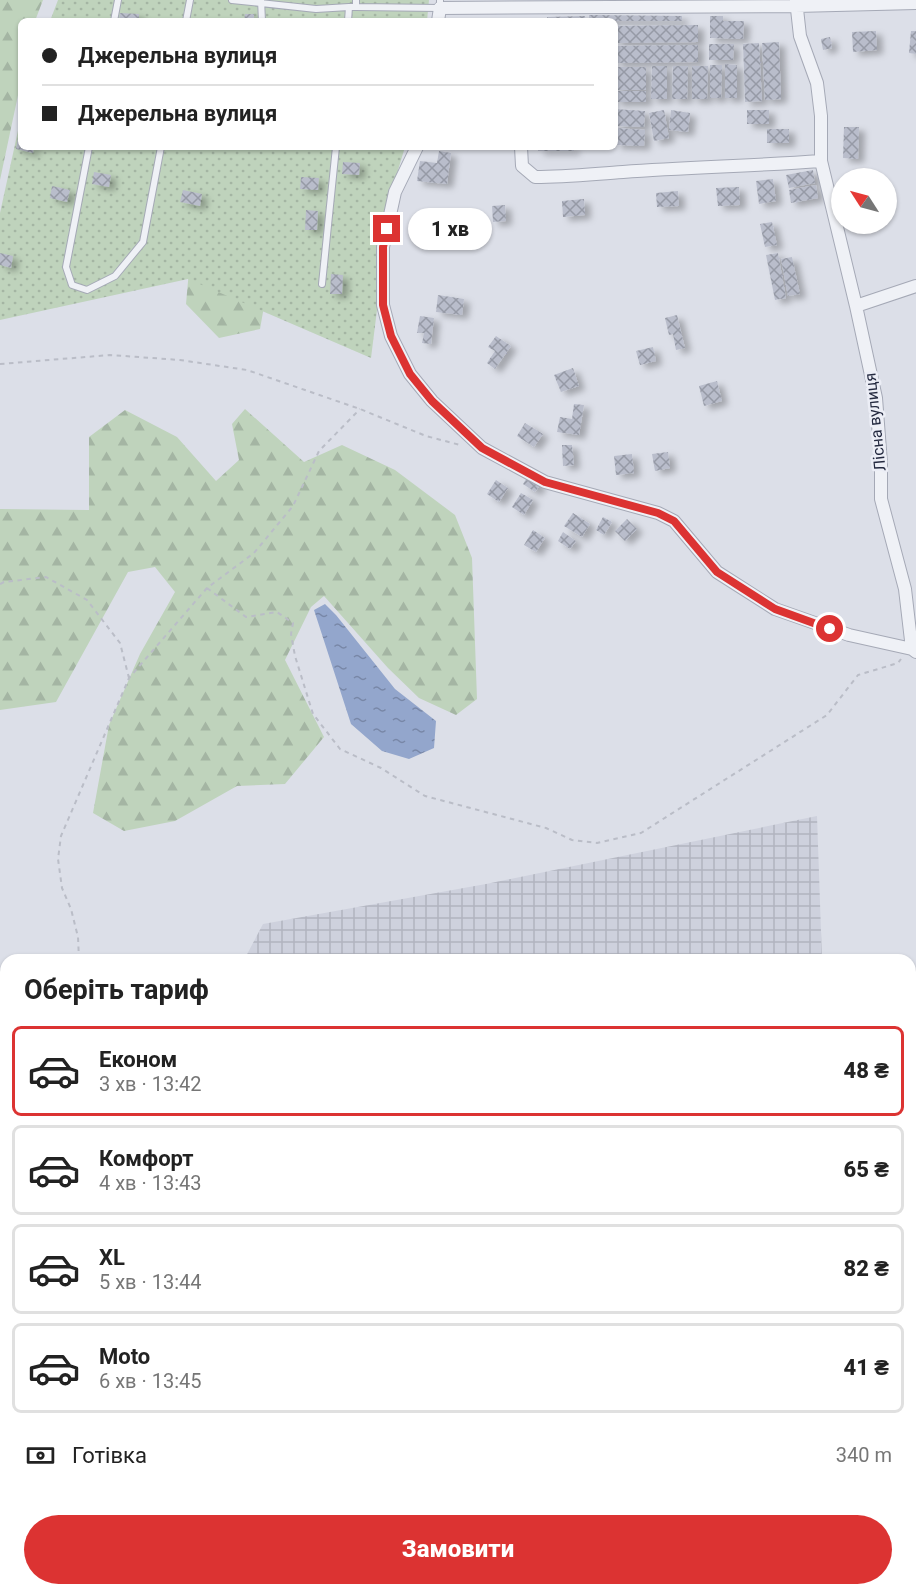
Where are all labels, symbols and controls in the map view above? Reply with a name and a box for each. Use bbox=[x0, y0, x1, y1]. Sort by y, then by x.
text: Джерельна вулиця bbox=[78, 43, 277, 68]
text: Джерельна вулиця bbox=[78, 101, 277, 126]
north arrow bbox=[831, 168, 897, 234]
map controls bbox=[831, 168, 897, 234]
callout: 1 хв bbox=[408, 208, 492, 250]
route end bbox=[373, 215, 400, 242]
text: 1 хв bbox=[431, 217, 469, 241]
street label: Лісна вулиця bbox=[860, 372, 890, 472]
route start bbox=[816, 615, 843, 642]
text: Оберіть тариф bbox=[24, 974, 209, 1006]
icon: car bbox=[27, 1044, 81, 1098]
text: Економ bbox=[99, 1047, 177, 1072]
text: 48 ₴ bbox=[843, 1058, 889, 1083]
text: 3 хв · 13:42 bbox=[99, 1072, 202, 1096]
icon: car bbox=[27, 1143, 81, 1197]
text: Комфорт bbox=[99, 1146, 194, 1171]
text: 65 ₴ bbox=[843, 1157, 889, 1182]
text: 4 хв · 13:43 bbox=[99, 1171, 202, 1195]
icon: car bbox=[27, 1242, 81, 1296]
text: XL bbox=[99, 1245, 125, 1270]
text: 82 ₴ bbox=[843, 1256, 889, 1281]
text: 5 хв · 13:44 bbox=[99, 1270, 202, 1294]
icon: car bbox=[27, 1341, 81, 1395]
text: Moto bbox=[99, 1344, 150, 1369]
text: 41 ₴ bbox=[843, 1355, 889, 1380]
text: 6 хв · 13:45 bbox=[99, 1369, 202, 1393]
icon: cash bbox=[24, 1439, 57, 1472]
text: Готівка bbox=[72, 1443, 147, 1468]
text: 340 m bbox=[836, 1443, 892, 1467]
button: Замовити bbox=[24, 1515, 892, 1584]

